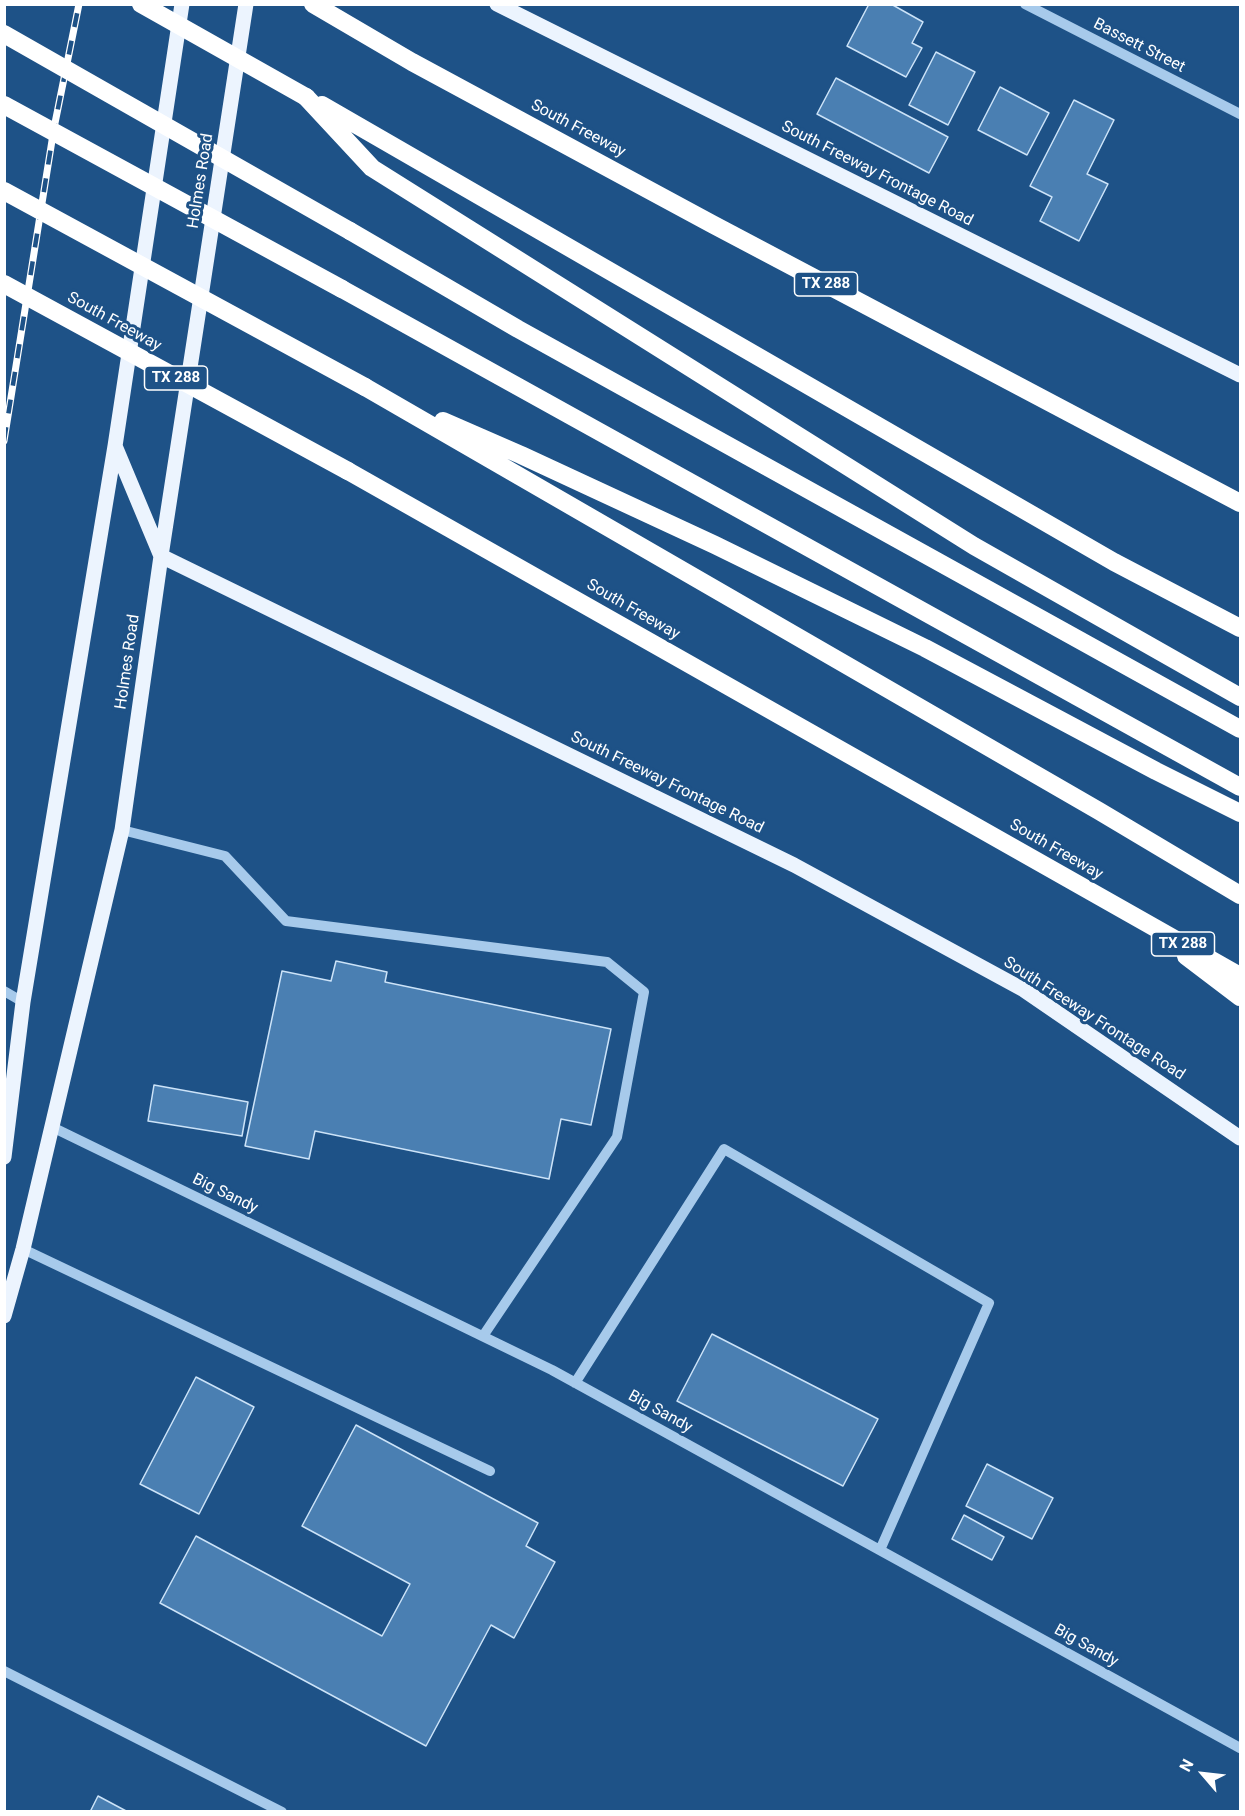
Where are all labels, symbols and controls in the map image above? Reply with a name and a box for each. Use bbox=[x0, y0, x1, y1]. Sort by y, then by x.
street label: Bassett Street bbox=[1090, 15, 1188, 77]
street label: South Freeway bbox=[527, 96, 629, 162]
street label: South Freeway Frontage Road bbox=[778, 117, 976, 231]
street label: Holmes Road bbox=[184, 132, 218, 230]
road number: TX 288 bbox=[794, 272, 858, 296]
street label: South Freeway bbox=[64, 288, 164, 356]
road number: TX 288 bbox=[144, 366, 207, 390]
street label: South Freeway bbox=[583, 576, 683, 644]
street label: Holmes Road bbox=[112, 613, 144, 711]
street label: South Freeway Frontage Road bbox=[567, 728, 767, 838]
street label: South Freeway bbox=[1006, 816, 1106, 884]
road number: TX 288 bbox=[1152, 932, 1214, 956]
street label: South Freeway Frontage Road bbox=[1000, 953, 1188, 1085]
street label: Big Sandy bbox=[189, 1170, 261, 1218]
street label: Big Sandy bbox=[625, 1387, 695, 1437]
street label: Big Sandy bbox=[1051, 1621, 1121, 1671]
north arrow bbox=[1173, 1744, 1233, 1804]
text: N bbox=[1176, 1756, 1198, 1775]

